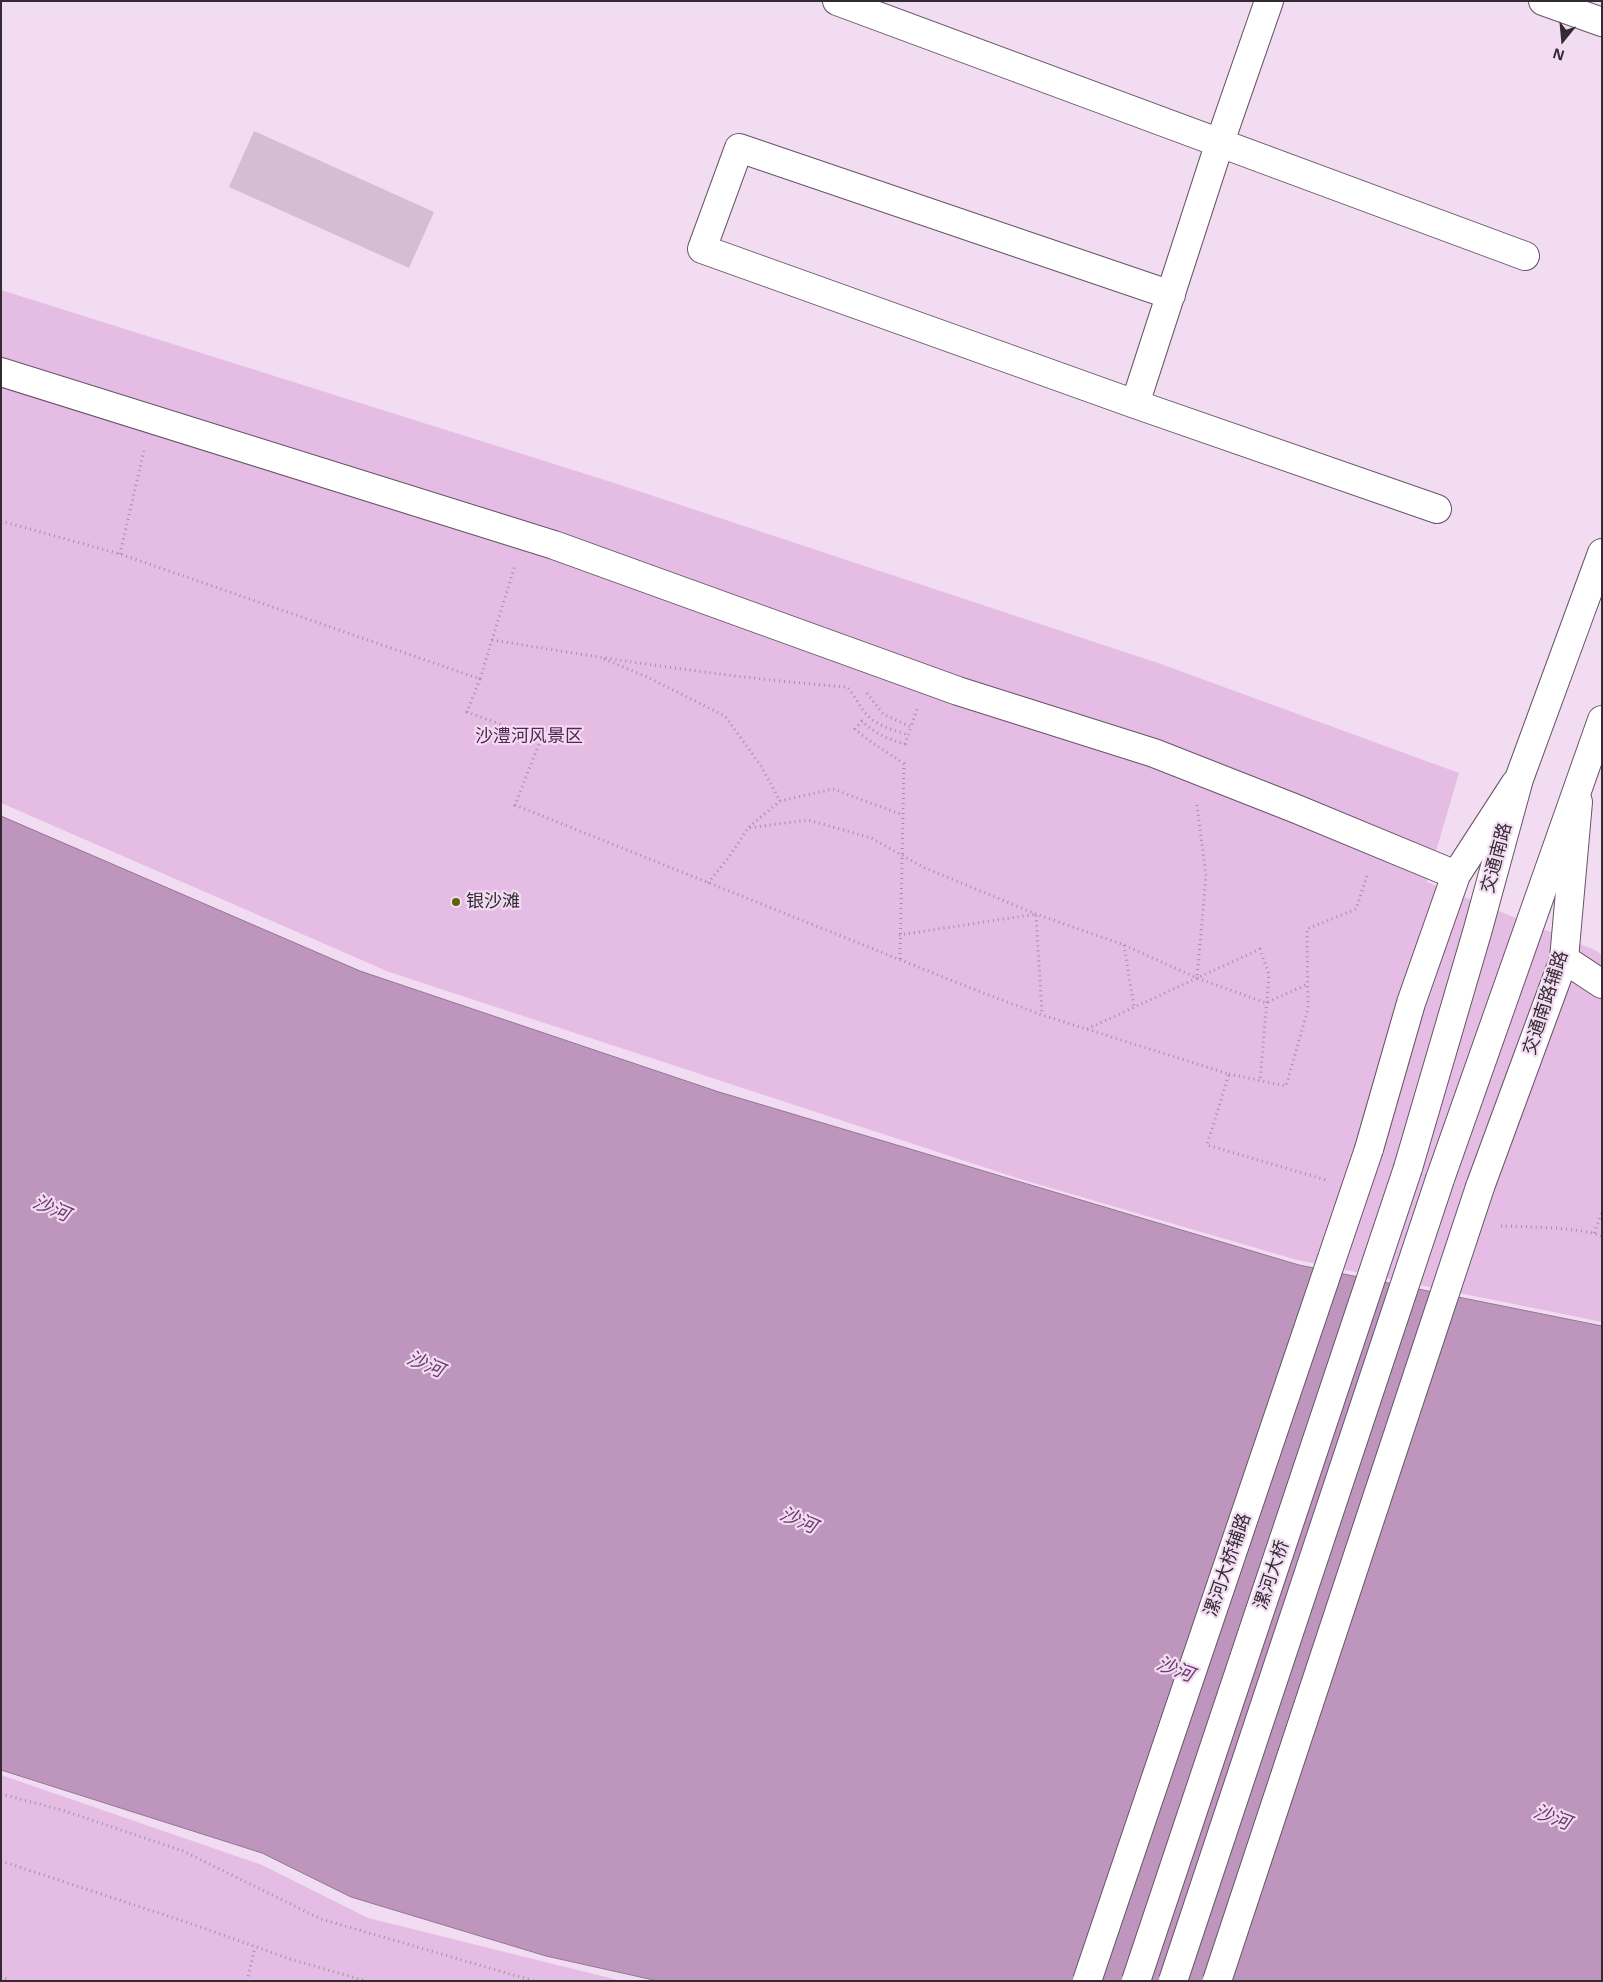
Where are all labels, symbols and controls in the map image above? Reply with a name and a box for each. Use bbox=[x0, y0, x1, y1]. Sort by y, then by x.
north arrow bbox=[1538, 15, 1588, 65]
text: N bbox=[1550, 44, 1567, 66]
park label: 沙澧河风景区 bbox=[475, 726, 583, 748]
street label: 交通南路 bbox=[1477, 820, 1517, 896]
place label: 银沙滩 bbox=[466, 891, 520, 913]
marker: 银沙滩 bbox=[450, 896, 462, 908]
street label: 交通南路辅路 bbox=[1519, 948, 1573, 1058]
water label: 沙河 bbox=[29, 1191, 73, 1227]
water label: 沙河 bbox=[403, 1347, 447, 1383]
water label: 沙河 bbox=[776, 1503, 820, 1539]
street label: 漯河大桥辅路 bbox=[1200, 1510, 1256, 1620]
street label: 漯河大桥 bbox=[1250, 1537, 1294, 1613]
water label: 沙河 bbox=[1153, 1653, 1197, 1687]
water label: 沙河 bbox=[1530, 1801, 1574, 1835]

